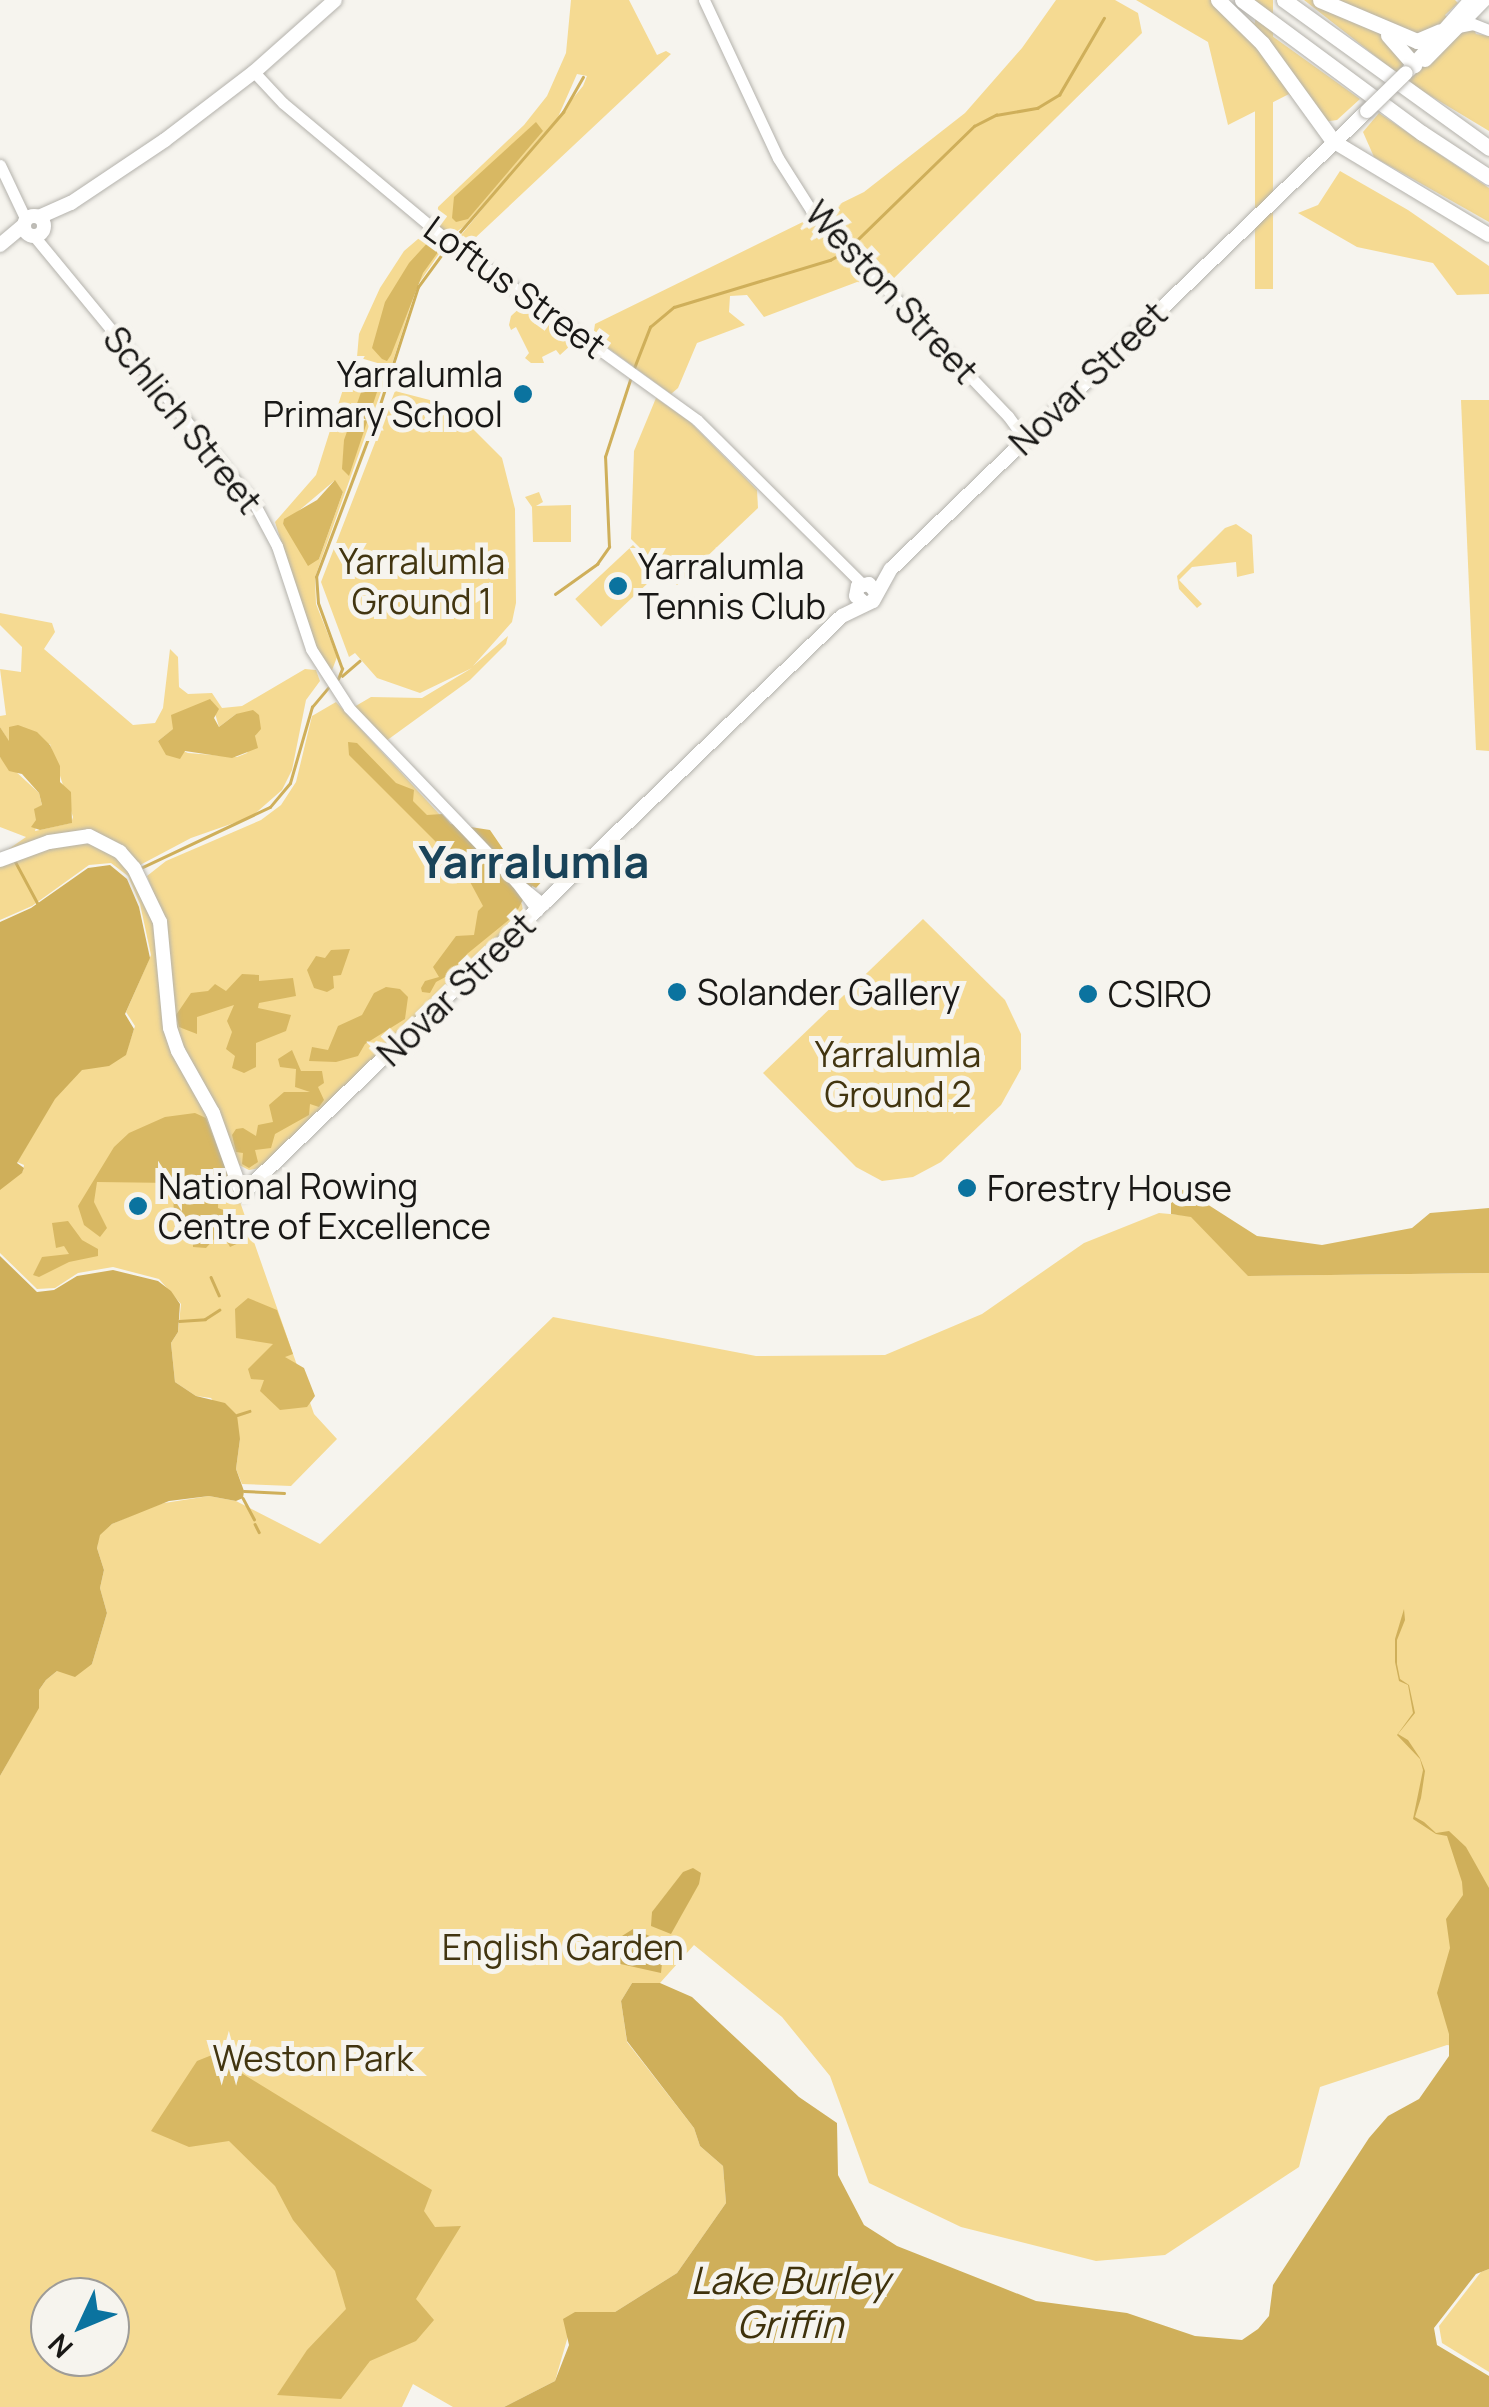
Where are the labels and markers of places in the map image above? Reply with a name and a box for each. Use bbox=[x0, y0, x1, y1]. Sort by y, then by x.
place label: Yarralumla Primary School bbox=[263, 353, 503, 435]
marker: Yarralumla Primary School bbox=[512, 383, 534, 405]
place label: Yarralumla Tennis Club bbox=[638, 545, 826, 627]
marker: Yarralumla Tennis Club bbox=[607, 575, 629, 597]
place label: Solander Gallery bbox=[697, 971, 960, 1013]
place label: CSIRO bbox=[1108, 973, 1211, 1015]
marker: Solander Gallery bbox=[666, 981, 688, 1003]
marker: CSIRO bbox=[1077, 983, 1099, 1005]
place label: National Rowing Centre of Excellence bbox=[158, 1165, 491, 1247]
place label: Forestry House bbox=[987, 1167, 1232, 1209]
marker: Forestry House bbox=[956, 1177, 978, 1199]
marker: National Rowing Centre of Excellence bbox=[127, 1195, 149, 1217]

